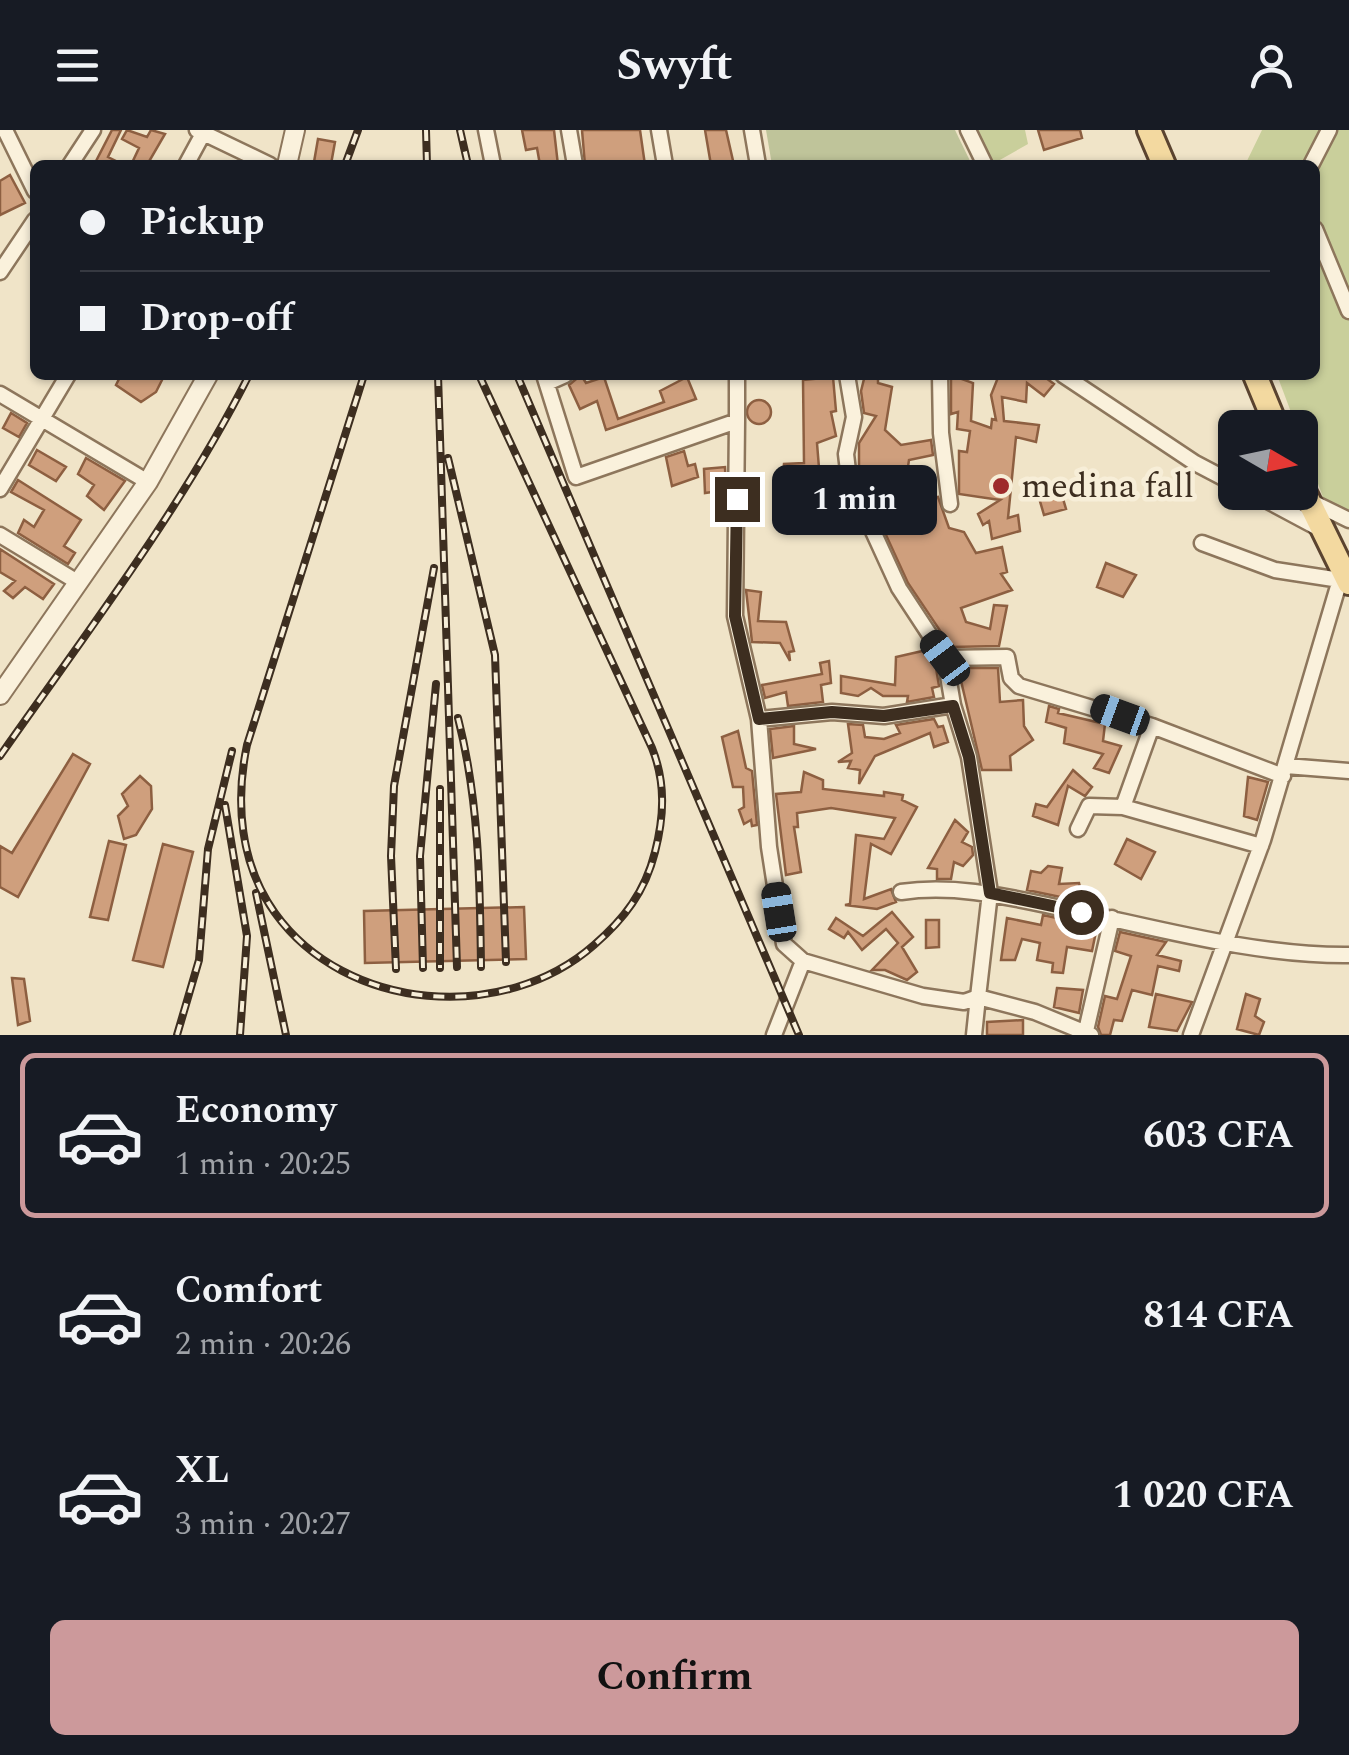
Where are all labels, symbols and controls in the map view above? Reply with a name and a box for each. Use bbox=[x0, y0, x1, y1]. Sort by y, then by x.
text: Swyft bbox=[617, 31, 732, 100]
icon: menu bbox=[50, 38, 105, 93]
icon: person bbox=[1244, 38, 1299, 93]
text: Pickup bbox=[140, 194, 264, 252]
text: Drop-off bbox=[140, 290, 294, 348]
north arrow bbox=[1218, 410, 1318, 510]
map controls bbox=[1218, 410, 1318, 510]
place label: medina fall bbox=[1021, 460, 1194, 513]
callout: 1 min bbox=[772, 464, 937, 534]
text: 1 min bbox=[812, 475, 897, 524]
marker: medina fall bbox=[990, 475, 1012, 497]
route end bbox=[715, 477, 760, 522]
car bbox=[915, 625, 975, 691]
car bbox=[1087, 691, 1153, 739]
car bbox=[759, 880, 799, 944]
route start bbox=[1059, 890, 1104, 935]
text: Economy bbox=[175, 1082, 336, 1140]
icon: car bbox=[55, 1091, 145, 1181]
text: 603 CFA bbox=[1143, 1107, 1294, 1165]
text: 1 min · 20:25 bbox=[175, 1140, 351, 1189]
text: Comfort bbox=[175, 1262, 322, 1320]
icon: car bbox=[55, 1271, 145, 1361]
text: 814 CFA bbox=[1143, 1287, 1294, 1345]
text: 2 min · 20:26 bbox=[175, 1320, 351, 1369]
text: XL bbox=[175, 1442, 229, 1500]
icon: car bbox=[55, 1451, 145, 1541]
text: 1 020 CFA bbox=[1113, 1467, 1294, 1525]
text: 3 min · 20:27 bbox=[175, 1500, 351, 1549]
button: Confirm bbox=[50, 1620, 1299, 1735]

